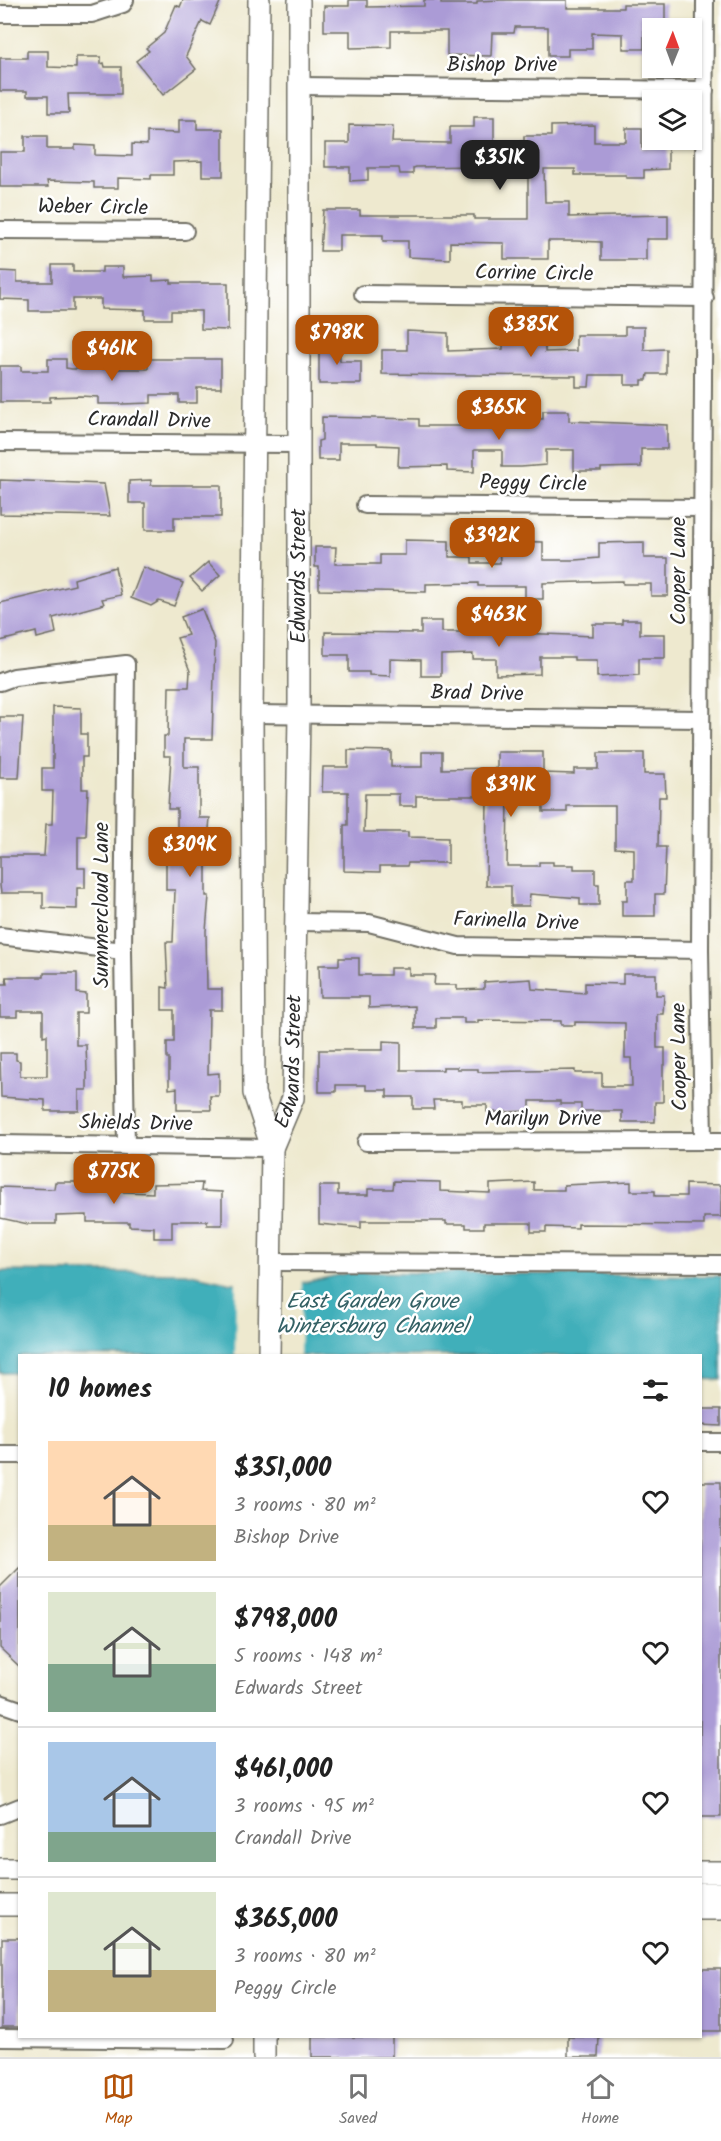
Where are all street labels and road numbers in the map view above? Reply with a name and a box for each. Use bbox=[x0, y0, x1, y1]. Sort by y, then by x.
street label: Bishop Drive bbox=[447, 49, 558, 82]
street label: Weber Circle bbox=[38, 191, 149, 225]
street label: Corrine Circle bbox=[474, 256, 594, 292]
street label: Crandall Drive bbox=[87, 403, 212, 439]
street label: Peggy Circle bbox=[479, 467, 588, 501]
street label: Edwards Street bbox=[283, 508, 316, 643]
street label: Cooper Lane bbox=[663, 516, 696, 625]
street label: Brad Drive bbox=[430, 677, 524, 711]
street label: Summercloud Lane bbox=[86, 821, 119, 988]
street label: Farinella Drive bbox=[453, 903, 580, 941]
street label: Edwards Street bbox=[266, 994, 311, 1134]
street label: Cooper Lane bbox=[663, 1002, 697, 1111]
street label: Marilyn Drive bbox=[485, 1103, 602, 1136]
street label: Shields Drive bbox=[79, 1107, 194, 1141]

